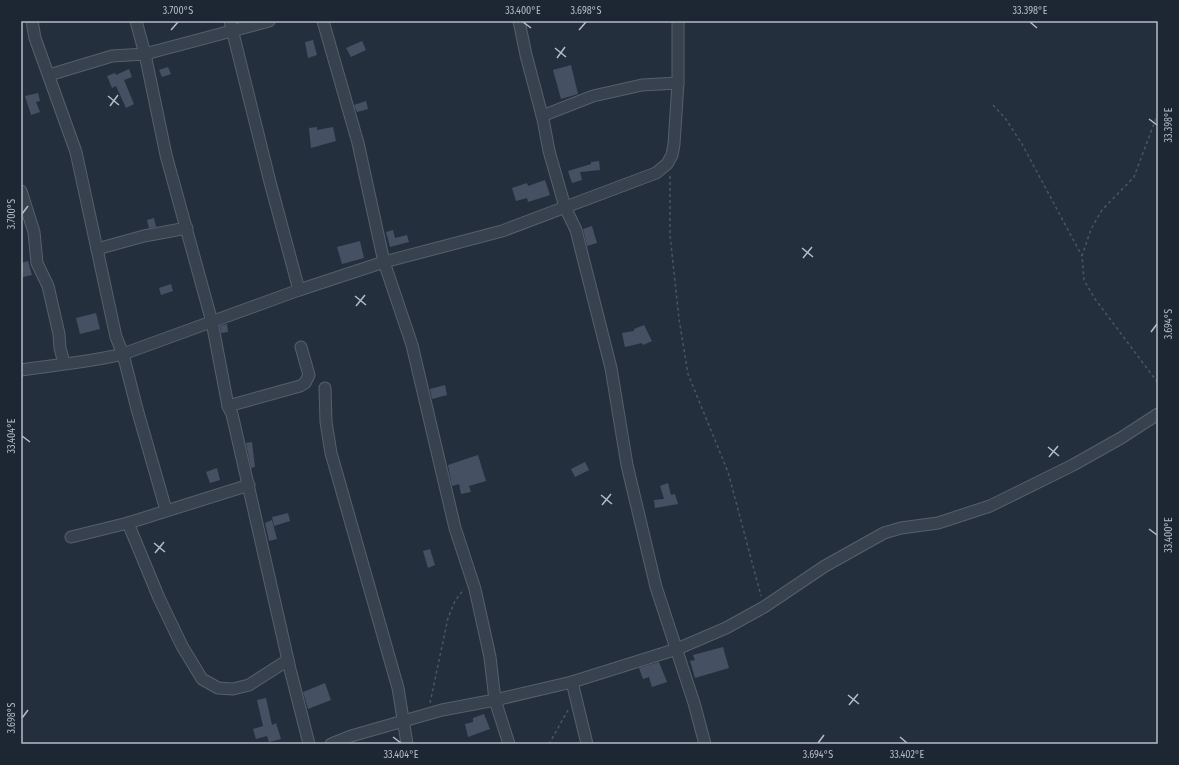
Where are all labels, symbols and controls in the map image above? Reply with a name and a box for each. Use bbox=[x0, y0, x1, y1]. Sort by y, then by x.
text: 3.700°S bbox=[163, 5, 193, 17]
text: 33.400°E bbox=[505, 5, 541, 17]
text: 3.698°S bbox=[571, 5, 601, 17]
text: 33.398°E bbox=[1013, 5, 1048, 17]
text: 33.398°E bbox=[1163, 107, 1175, 142]
text: 3.700°S bbox=[6, 199, 18, 229]
text: 3.694°S bbox=[1163, 309, 1175, 339]
text: 33.404°E bbox=[6, 418, 18, 454]
text: 33.400°E bbox=[1163, 517, 1175, 553]
text: 3.698°S bbox=[6, 703, 18, 733]
text: 33.404°E bbox=[383, 749, 419, 761]
text: 3.694°S bbox=[803, 749, 833, 761]
text: 33.402°E bbox=[890, 749, 925, 761]

